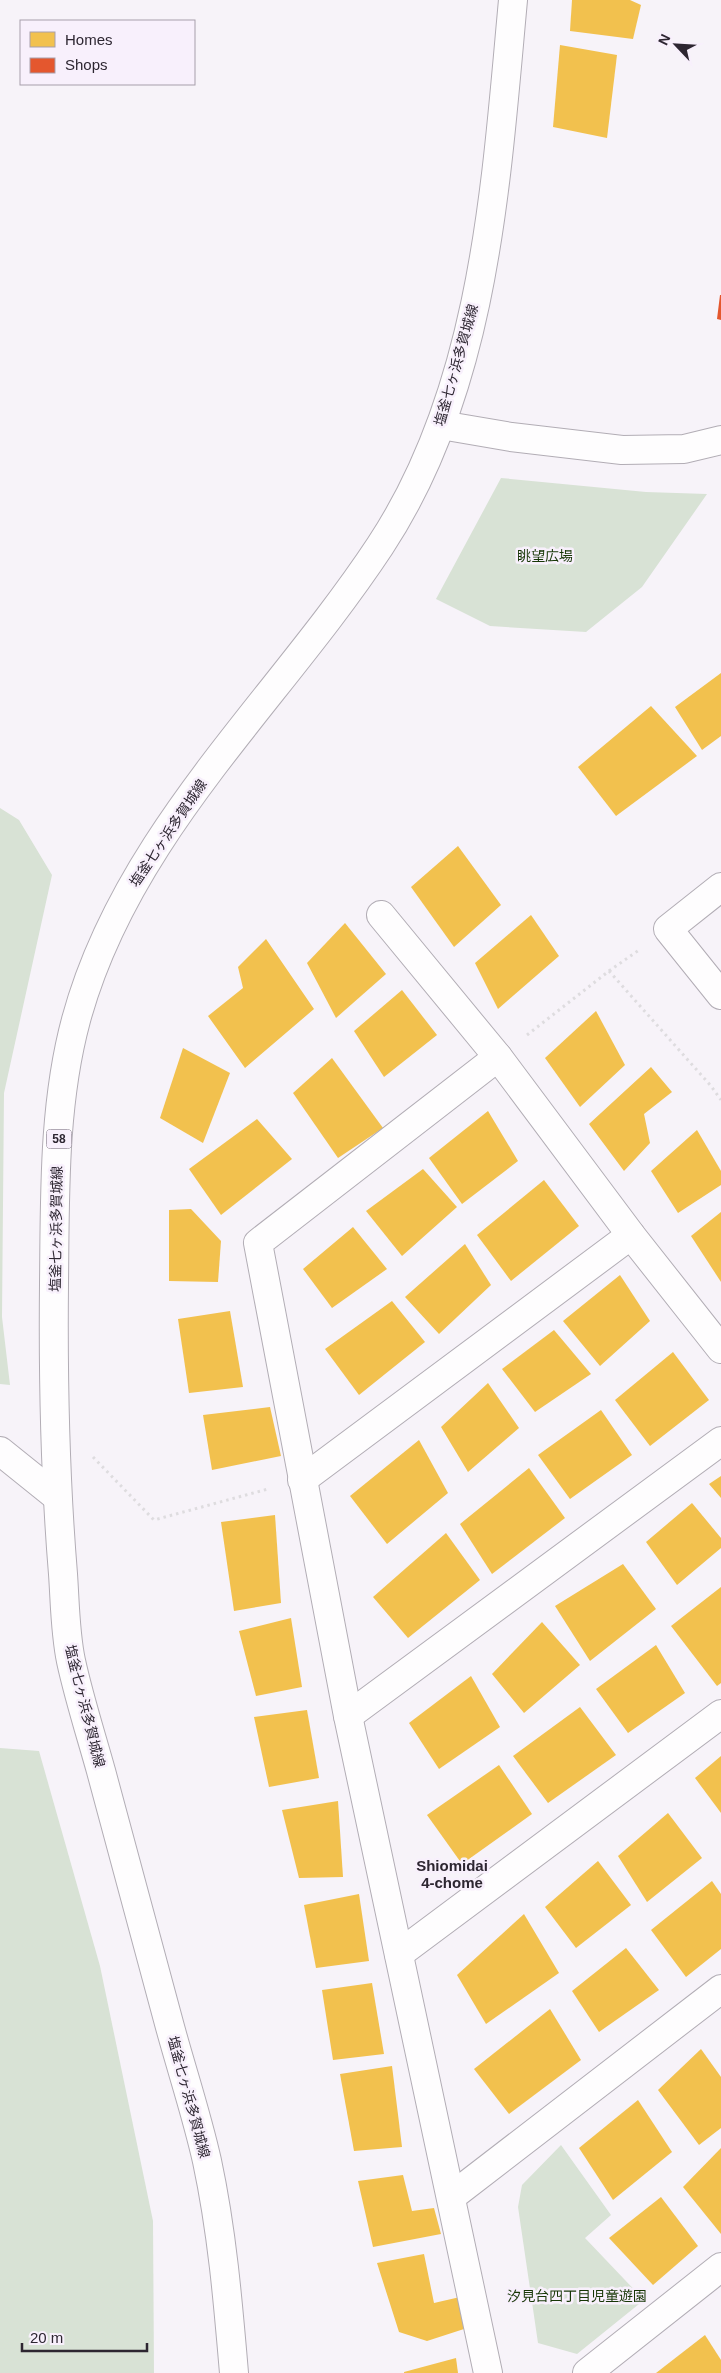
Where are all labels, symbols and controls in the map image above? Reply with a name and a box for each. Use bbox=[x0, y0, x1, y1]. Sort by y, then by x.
legend bbox=[20, 20, 195, 85]
north arrow bbox=[651, 20, 701, 70]
text: Homes bbox=[65, 31, 113, 48]
text: N bbox=[655, 32, 674, 47]
text: Shops bbox=[65, 56, 108, 73]
street label: 塩釜七ヶ浜多賀城線 bbox=[431, 302, 481, 428]
park label: 眺望広場 bbox=[517, 548, 573, 564]
street label: 塩釜七ヶ浜多賀城線 bbox=[126, 776, 210, 890]
road number: 58 bbox=[46, 1130, 72, 1148]
street label: 塩釜七ヶ浜多賀城線 bbox=[47, 1166, 65, 1292]
street label: 塩釜七ヶ浜多賀城線 bbox=[62, 1643, 108, 1769]
district label: Shiomidai 4-chome bbox=[416, 1857, 488, 1891]
street label: 塩釜七ヶ浜多賀城線 bbox=[165, 2034, 213, 2160]
park label: 汐見台四丁目児童遊園 bbox=[507, 2288, 647, 2304]
scale bar bbox=[22, 2320, 148, 2352]
text: 20 m bbox=[30, 2329, 63, 2346]

